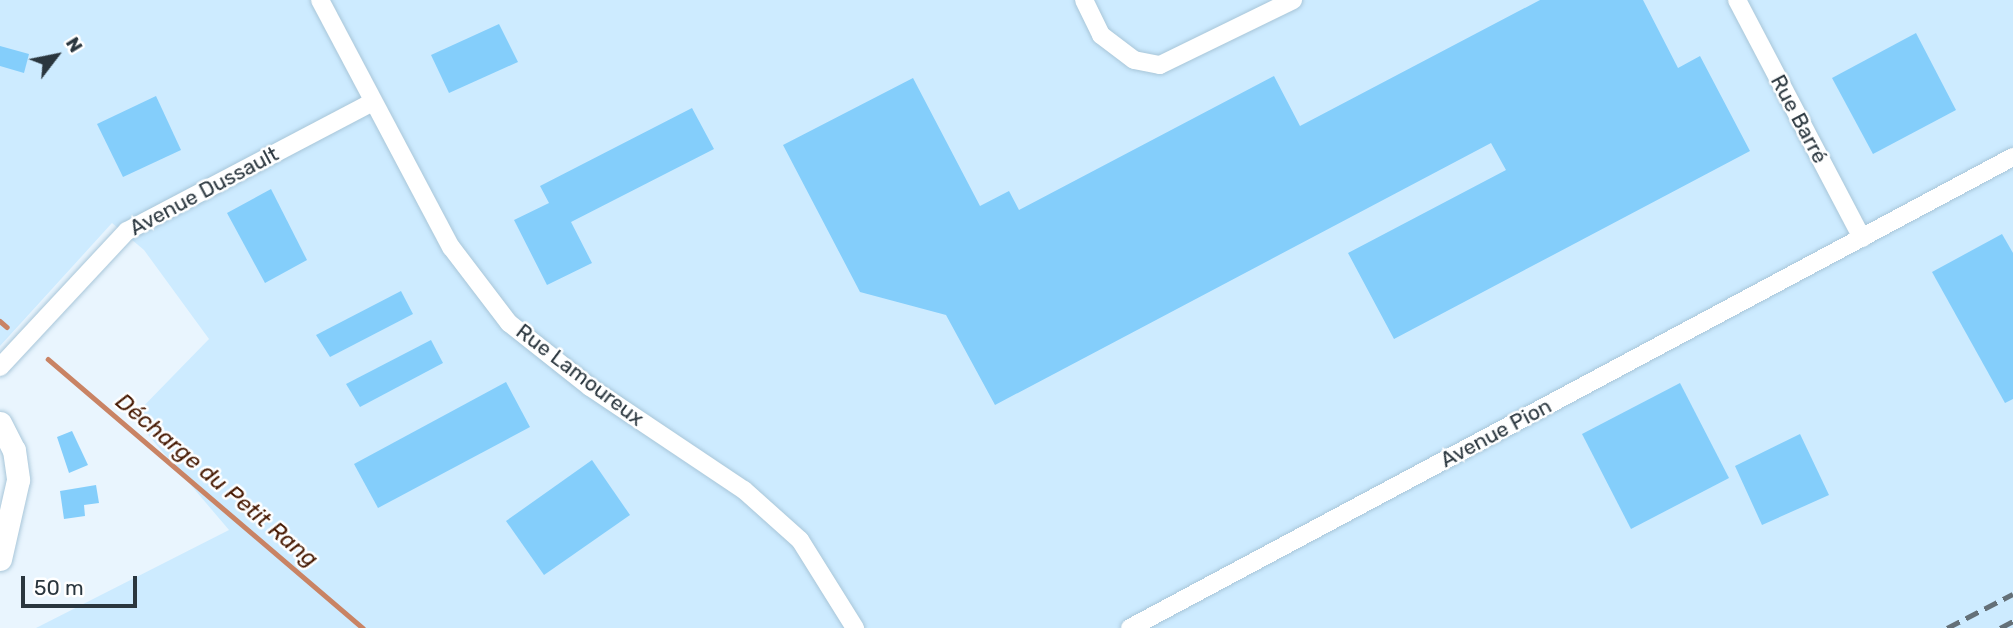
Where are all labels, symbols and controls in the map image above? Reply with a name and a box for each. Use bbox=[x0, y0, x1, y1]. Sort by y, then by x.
north arrow bbox=[21, 21, 91, 91]
text: N bbox=[61, 33, 88, 56]
street label: Rue Barré bbox=[1765, 71, 1833, 167]
street label: Avenue Dussault bbox=[125, 141, 283, 241]
street label: Rue Lamoureux bbox=[511, 319, 649, 431]
water label: Décharge du Petit Rang bbox=[110, 387, 324, 573]
street label: Avenue Pion bbox=[1436, 393, 1556, 473]
scale bar bbox=[24, 562, 140, 606]
text: 50 m bbox=[34, 575, 84, 600]

